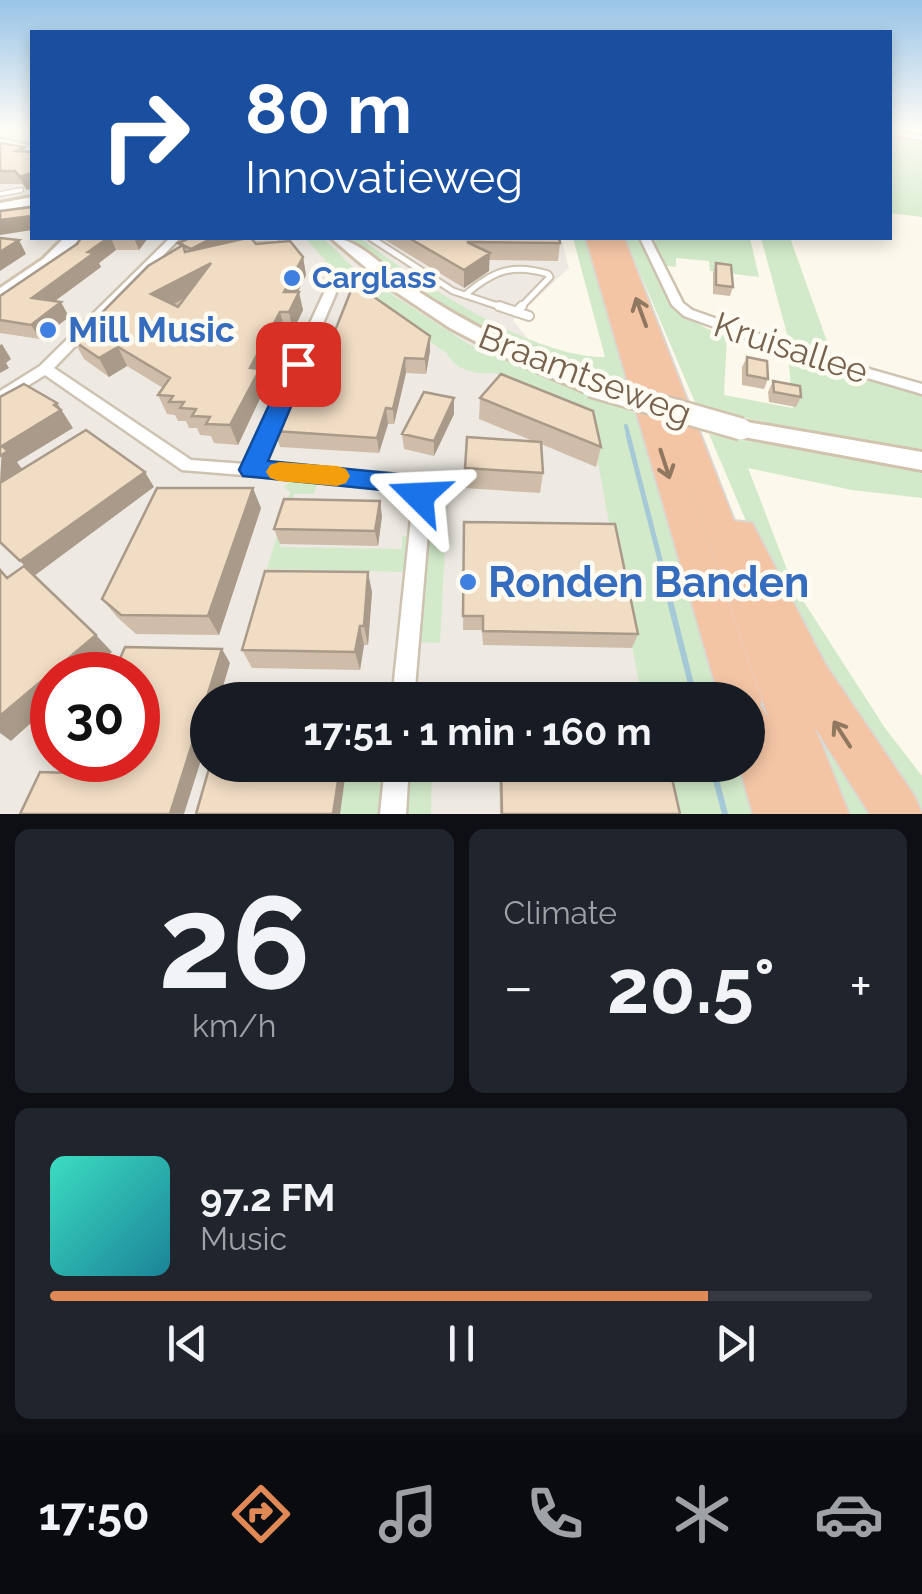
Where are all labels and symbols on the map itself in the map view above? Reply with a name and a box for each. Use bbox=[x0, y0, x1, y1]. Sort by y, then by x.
place label: Carglass bbox=[312, 260, 437, 295]
marker: Carglass bbox=[281, 267, 303, 289]
one-way arrow bbox=[631, 297, 649, 328]
street label: Kruisallee bbox=[709, 303, 873, 392]
place label: Mill Music bbox=[68, 309, 235, 350]
street label: Braamtseweg bbox=[473, 315, 697, 434]
marker: Mill Music bbox=[37, 319, 59, 341]
pin bbox=[256, 322, 341, 407]
position arrow bbox=[367, 444, 471, 548]
one-way arrow bbox=[657, 448, 675, 480]
place label: Ronden Banden bbox=[488, 558, 809, 607]
marker: Ronden Banden bbox=[457, 571, 479, 593]
speed limit sign: 30 bbox=[30, 652, 160, 782]
one-way arrow bbox=[832, 720, 853, 749]

